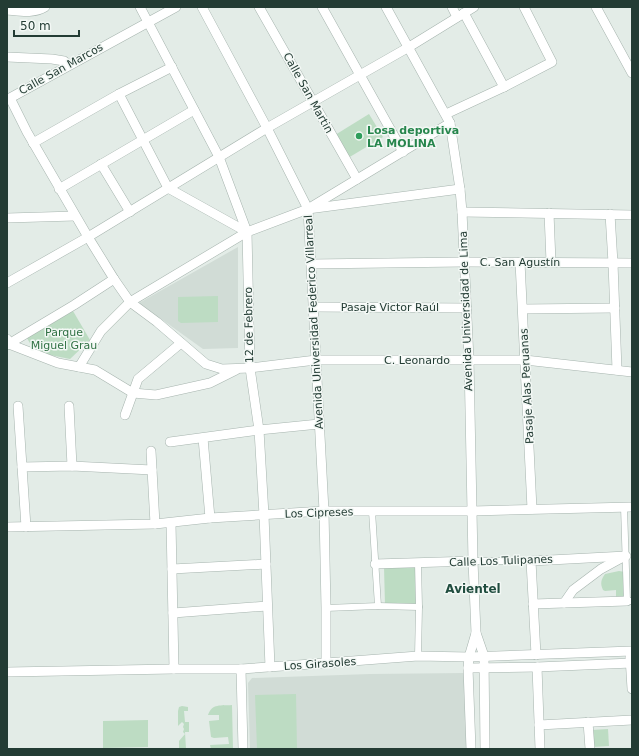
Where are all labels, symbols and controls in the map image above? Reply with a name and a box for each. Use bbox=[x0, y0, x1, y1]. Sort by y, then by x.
scale bar bbox=[14, 12, 79, 38]
text: 50 m bbox=[20, 19, 51, 33]
street label: Calle San Marcos bbox=[17, 40, 105, 97]
street label: Calle San Martin bbox=[280, 50, 336, 136]
place label: Losa deportiva LA MOLINA bbox=[367, 124, 459, 150]
marker: Losa deportiva LA MOLINA bbox=[354, 131, 364, 141]
street label: Avenida Universidad Federico Villarreal bbox=[302, 214, 326, 430]
street label: Avenida Universidad de Lima bbox=[457, 231, 475, 391]
street label: C. San Agustín bbox=[480, 256, 560, 269]
street label: 12 de Febrero bbox=[242, 286, 256, 363]
street label: Pasaje Victor Raúl bbox=[341, 301, 439, 314]
park label: Parque Miguel Grau bbox=[31, 326, 97, 352]
street label: Pasaje Alas Peruanas bbox=[517, 328, 537, 444]
street label: C. Leonardo bbox=[384, 354, 450, 367]
street label: Los Cipreses bbox=[284, 505, 354, 521]
street label: Calle Los Tulipanes bbox=[449, 553, 553, 569]
district label: Avientel bbox=[445, 582, 501, 596]
street label: Los Girasoles bbox=[283, 655, 357, 673]

